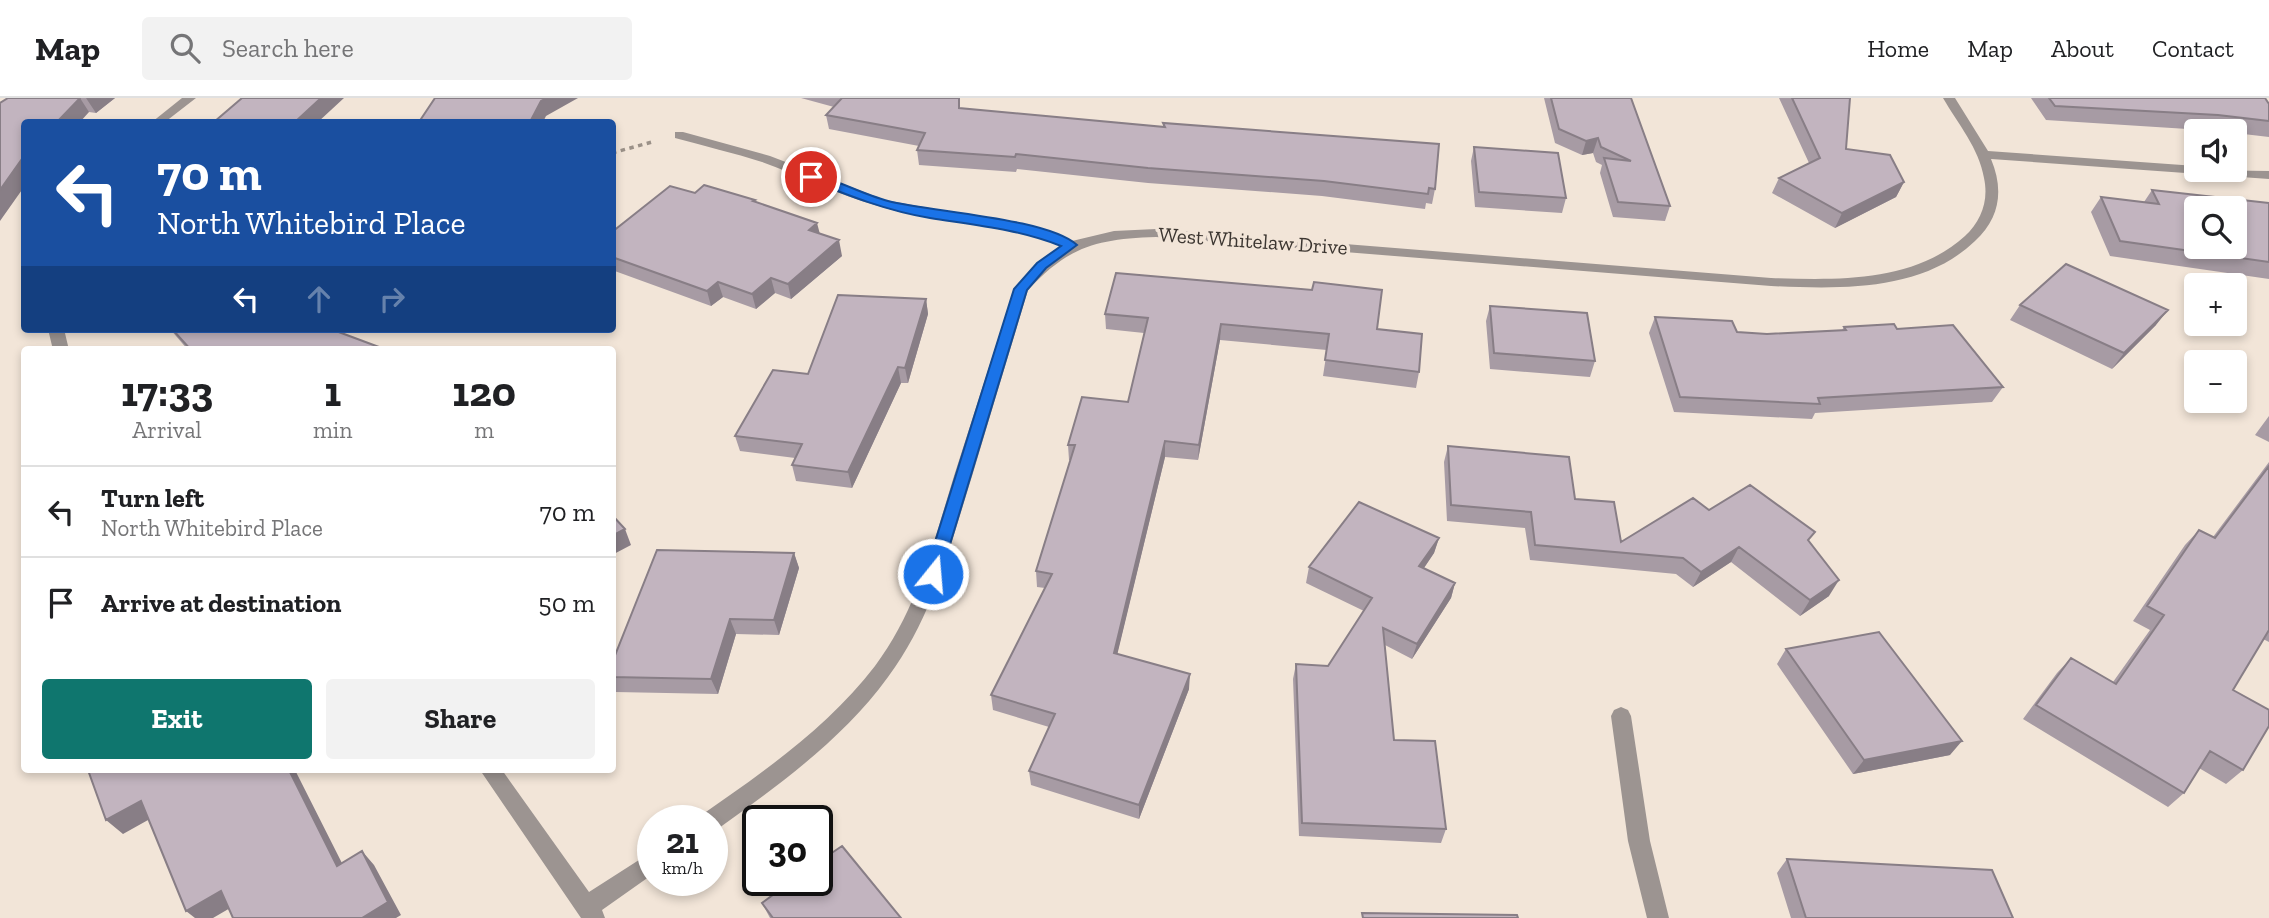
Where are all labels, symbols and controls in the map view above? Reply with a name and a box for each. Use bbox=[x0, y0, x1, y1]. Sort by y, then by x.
search box bbox=[142, 17, 632, 80]
text: Map bbox=[35, 29, 100, 68]
icon: search bbox=[166, 29, 204, 67]
text: Search here bbox=[222, 32, 354, 64]
text: Home bbox=[1867, 34, 1929, 63]
text: Map bbox=[1967, 34, 2013, 63]
text: About bbox=[2051, 34, 2114, 63]
text: Contact bbox=[2152, 34, 2234, 63]
map controls bbox=[2184, 119, 2247, 413]
button: sound bbox=[2184, 119, 2247, 182]
text: 70 m bbox=[157, 144, 262, 203]
icon: left bbox=[42, 147, 133, 238]
pin bbox=[781, 147, 841, 207]
icon: arrive bbox=[792, 158, 830, 196]
button: search bbox=[2184, 196, 2247, 259]
text: North Whitebird Place bbox=[157, 204, 466, 242]
street label: West Whitelaw Drive bbox=[1158, 221, 1349, 260]
button: + bbox=[2184, 273, 2247, 336]
icon: left bbox=[227, 280, 265, 318]
icon: ahead bbox=[300, 280, 338, 318]
icon: right bbox=[373, 280, 411, 318]
button: − bbox=[2184, 350, 2247, 413]
text: 17:33 bbox=[121, 366, 213, 417]
text: 1 bbox=[324, 366, 341, 417]
text: 120 bbox=[452, 366, 516, 417]
text: Arrival bbox=[132, 416, 202, 444]
text: min bbox=[313, 416, 352, 444]
text: m bbox=[474, 416, 494, 444]
text: Turn left bbox=[101, 482, 204, 514]
icon: left bbox=[42, 493, 80, 531]
text: 70 m bbox=[539, 496, 595, 528]
text: North Whitebird Place bbox=[101, 514, 323, 542]
position arrow bbox=[896, 537, 970, 611]
icon: arrive bbox=[42, 584, 80, 622]
text: Arrive at destination bbox=[101, 587, 341, 619]
text: 50 m bbox=[538, 587, 595, 619]
button: Exit bbox=[42, 679, 312, 759]
button: Share bbox=[326, 679, 595, 759]
speed limit sign: 30 bbox=[742, 805, 833, 896]
text: 21 bbox=[666, 820, 699, 862]
text: km/h bbox=[662, 857, 703, 879]

